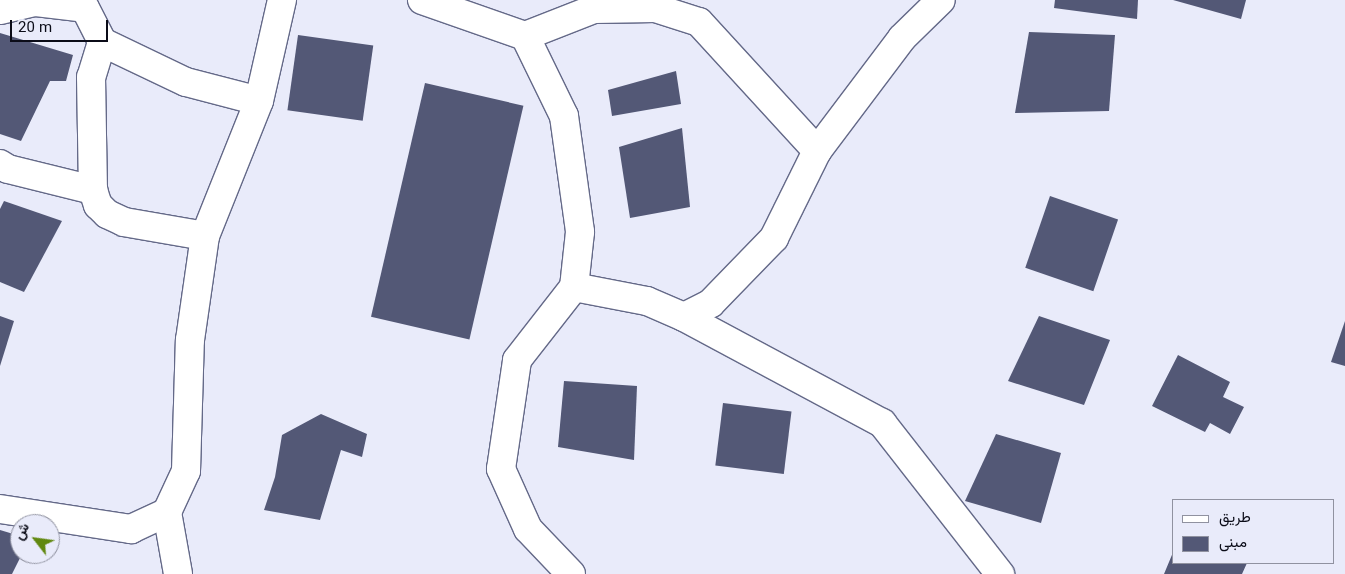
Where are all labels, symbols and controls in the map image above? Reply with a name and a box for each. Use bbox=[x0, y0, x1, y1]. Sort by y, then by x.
scale bar bbox=[12, 10, 110, 42]
text: 20 m bbox=[18, 17, 52, 40]
legend bbox=[1172, 499, 1335, 564]
text: طريق bbox=[1219, 507, 1251, 530]
north arrow bbox=[10, 514, 60, 564]
text: ش bbox=[9, 519, 37, 545]
text: مبنى bbox=[1219, 532, 1247, 555]

